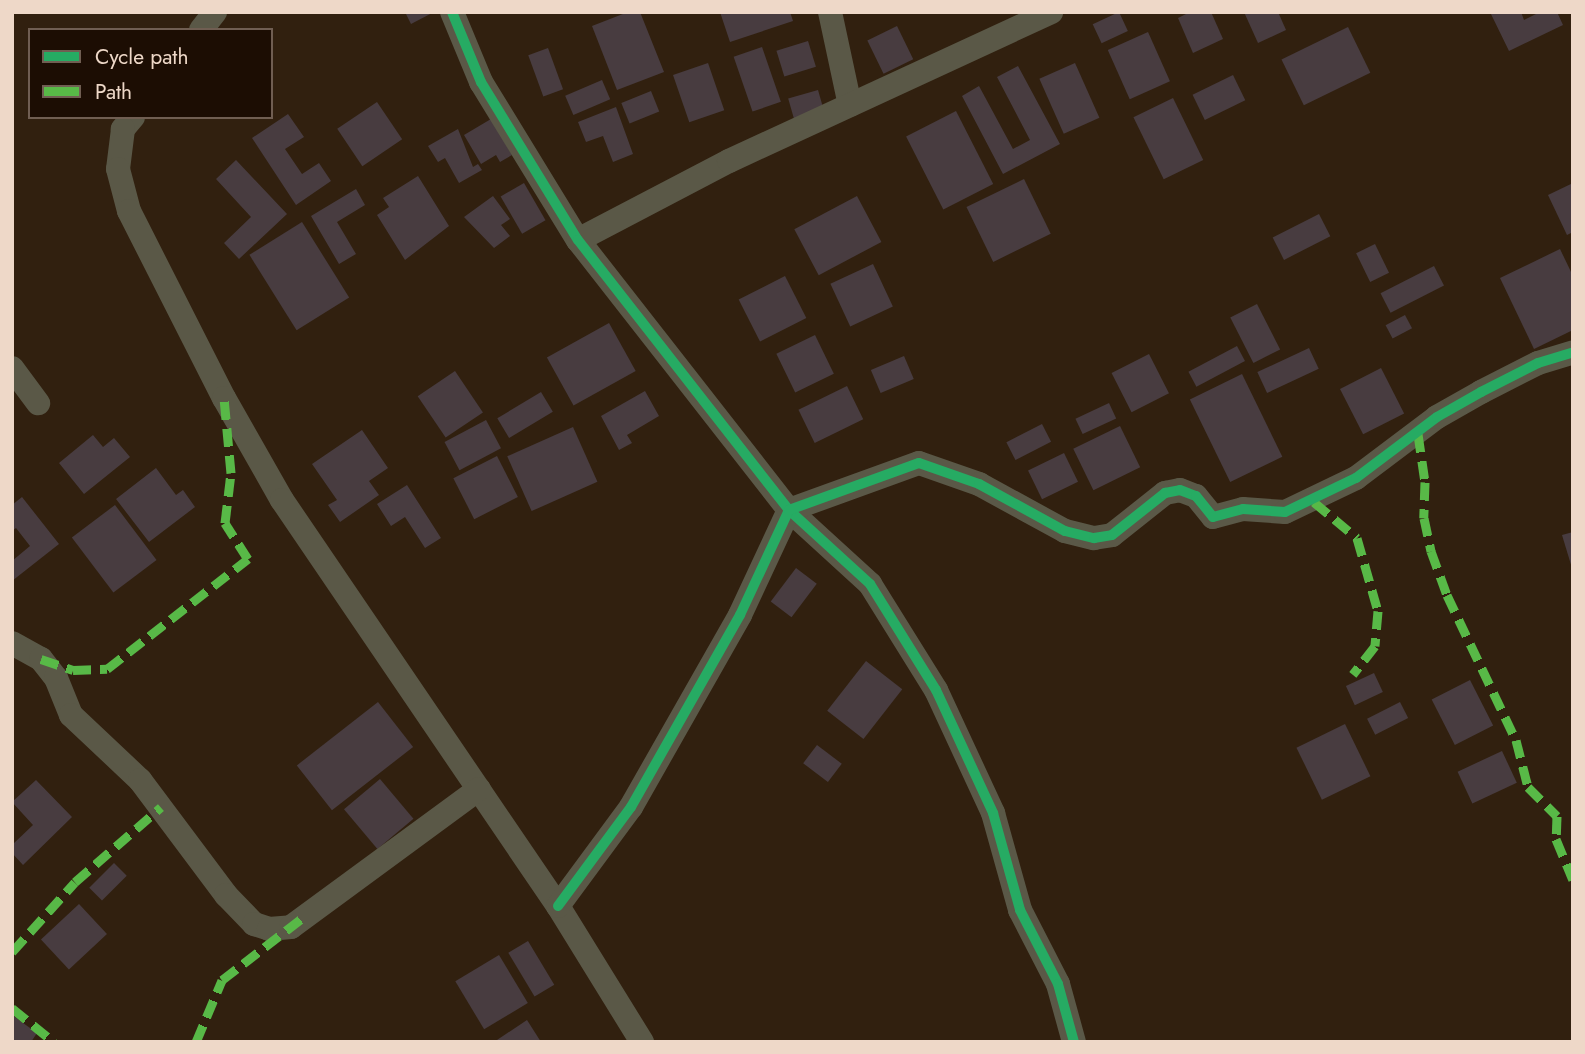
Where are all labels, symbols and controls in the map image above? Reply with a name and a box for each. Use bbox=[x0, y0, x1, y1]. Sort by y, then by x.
legend bbox=[28, 28, 273, 119]
text: Cycle path bbox=[95, 42, 188, 72]
text: Path bbox=[95, 77, 132, 107]

